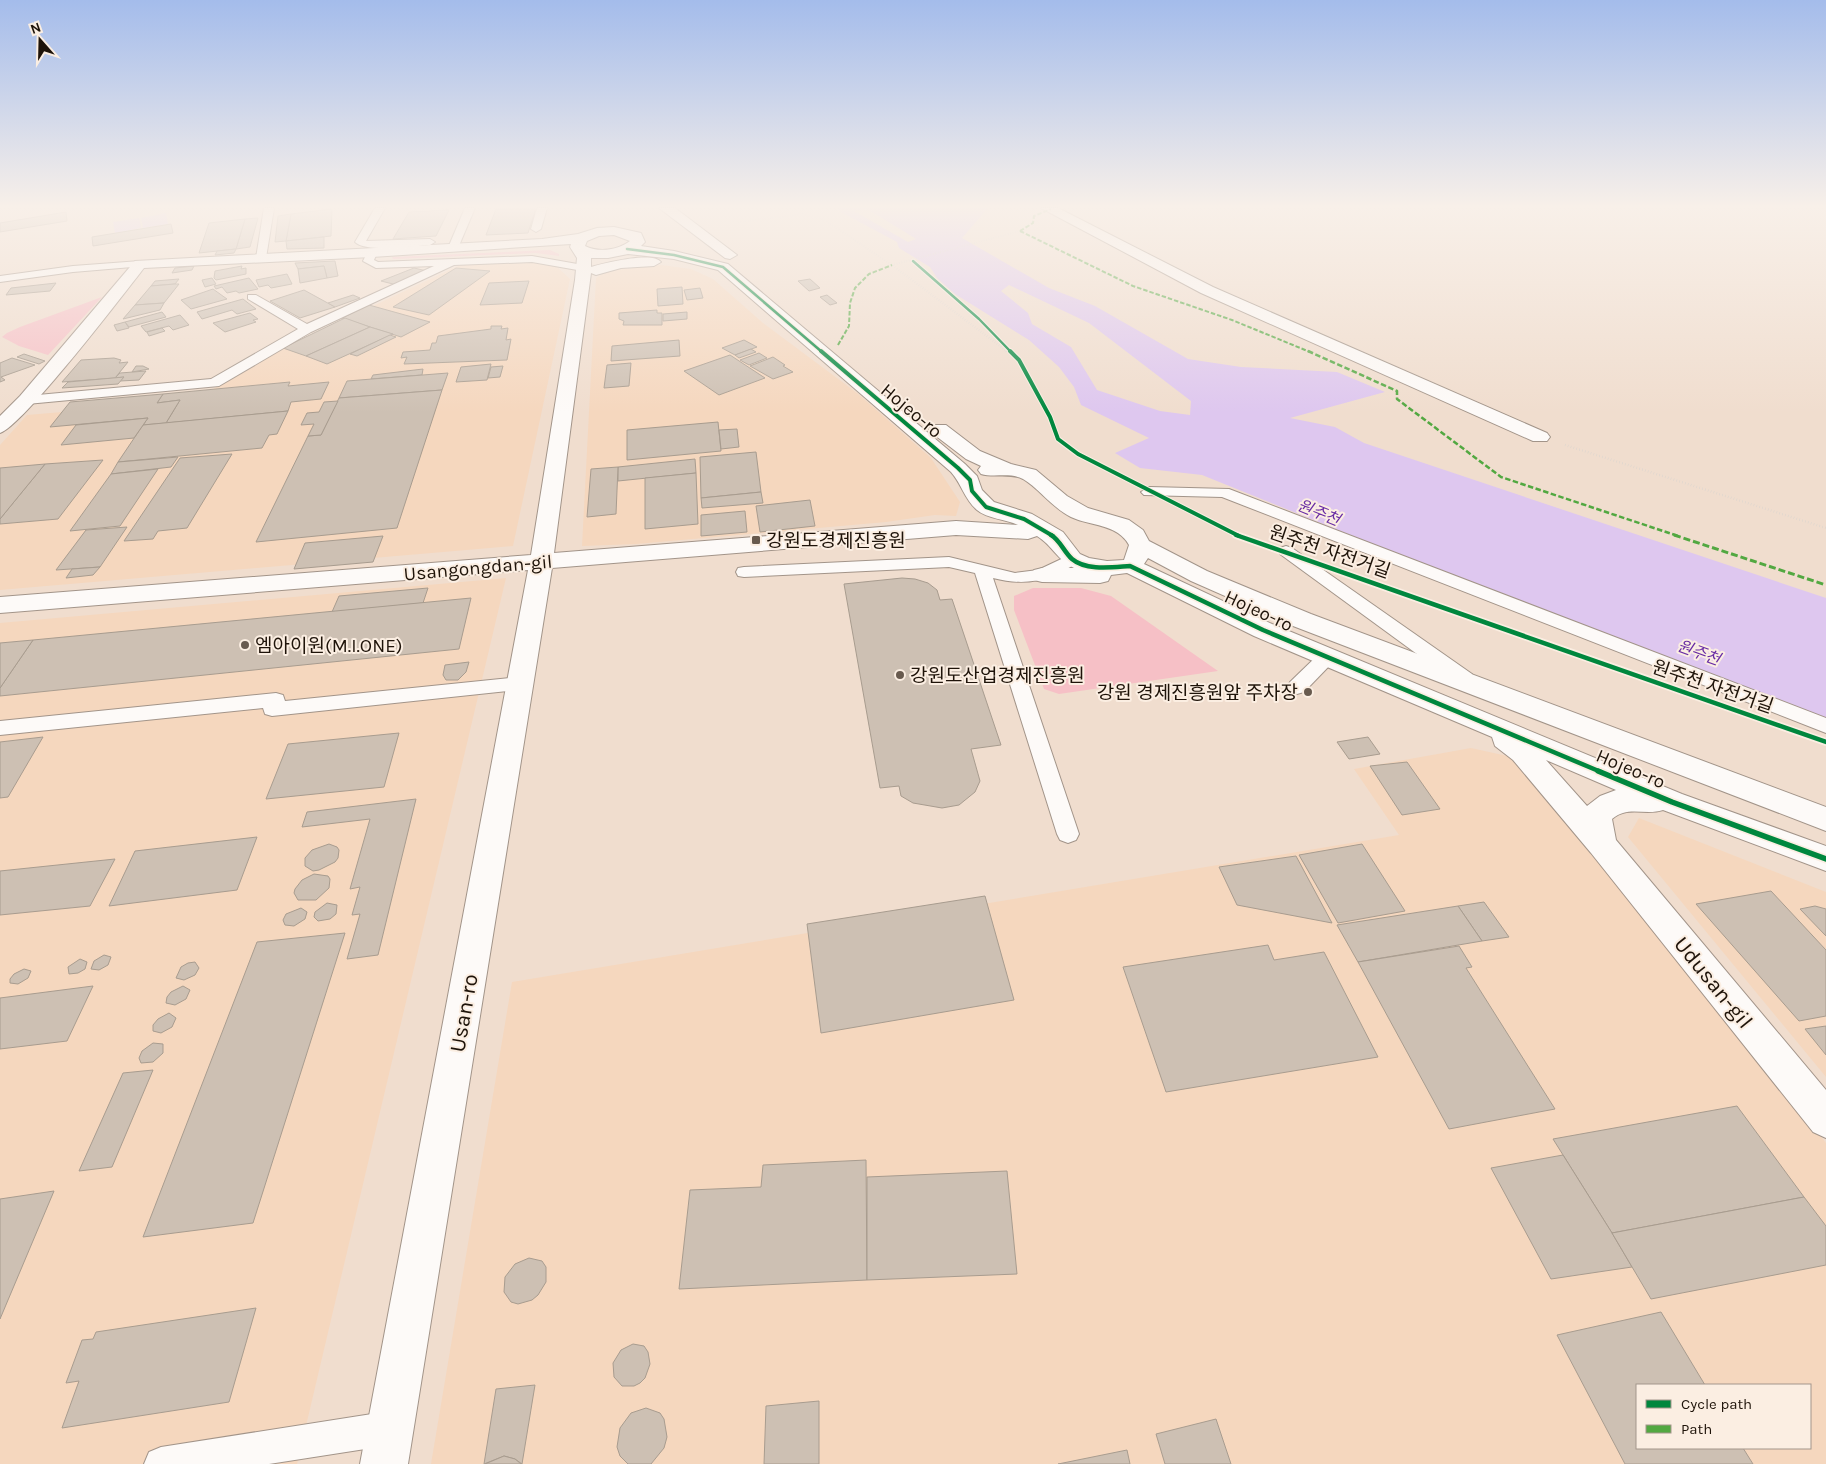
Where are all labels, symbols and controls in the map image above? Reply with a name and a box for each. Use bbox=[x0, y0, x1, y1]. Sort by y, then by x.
north arrow bbox=[15, 15, 65, 65]
text: N bbox=[28, 19, 43, 38]
street label: Hojeo-ro bbox=[876, 379, 946, 443]
water label: 원주천 bbox=[1295, 495, 1345, 530]
street label: 원주천 자전거길 bbox=[1266, 521, 1393, 583]
place label: 강원도경제진흥원 bbox=[766, 530, 906, 552]
marker: 강원도경제진흥원 bbox=[750, 534, 762, 546]
street label: Usangongdan-gil bbox=[403, 551, 553, 585]
street label: Hojeo-ro bbox=[1221, 586, 1296, 636]
place label: 엠아이원(M.I.ONE) bbox=[255, 635, 403, 657]
water label: 원주천 bbox=[1675, 636, 1725, 670]
marker: 엠아이원(M.I.ONE) bbox=[239, 639, 251, 651]
street label: 원주천 자전거길 bbox=[1649, 656, 1776, 718]
place label: 강원도산업경제진흥원 bbox=[910, 665, 1085, 687]
marker: 강원도산업경제진흥원 bbox=[894, 669, 906, 681]
place label: 강원 경제진흥원앞 주차장 bbox=[1097, 682, 1298, 704]
marker: 강원 경제진흥원앞 주차장 bbox=[1302, 686, 1314, 698]
street label: Hojeo-ro bbox=[1593, 745, 1669, 793]
street label: Udusan-gil bbox=[1668, 932, 1758, 1034]
street label: Usan-ro bbox=[444, 972, 484, 1054]
legend bbox=[1636, 1384, 1811, 1449]
text: Cycle path bbox=[1681, 1395, 1752, 1413]
text: Path bbox=[1681, 1420, 1712, 1438]

